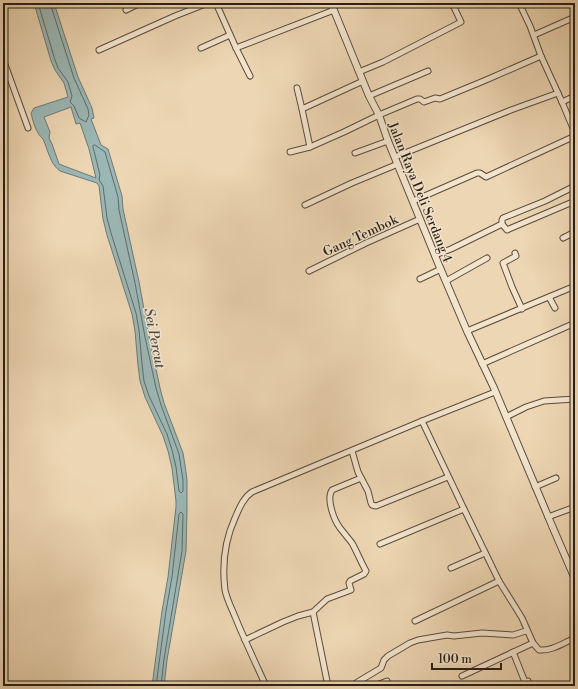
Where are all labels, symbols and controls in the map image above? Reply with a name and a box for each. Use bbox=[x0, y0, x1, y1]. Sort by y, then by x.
street label: Jalan Raya Deli Serdang 4 bbox=[384, 119, 456, 265]
street label: Gang Tembok bbox=[320, 211, 401, 260]
water label: Sei Percut bbox=[139, 307, 169, 370]
scale bar bbox=[432, 645, 501, 671]
text: 100 m bbox=[438, 652, 472, 667]

